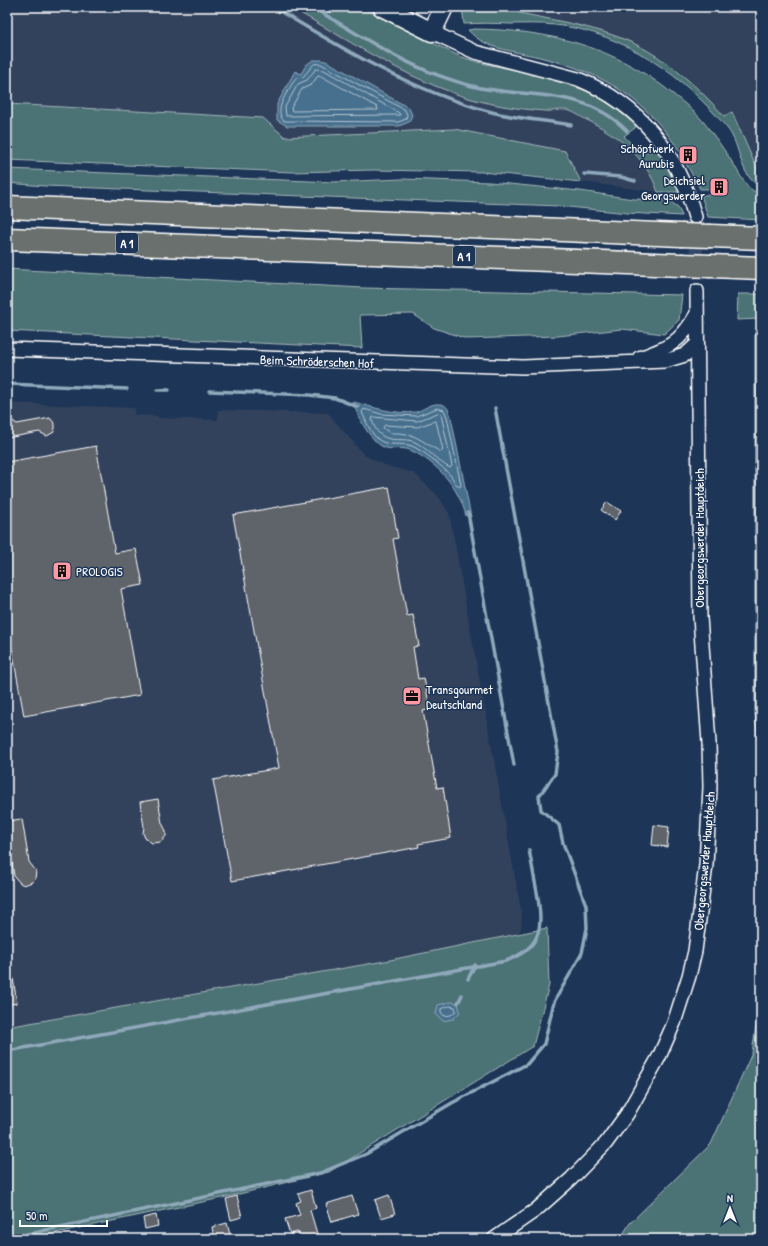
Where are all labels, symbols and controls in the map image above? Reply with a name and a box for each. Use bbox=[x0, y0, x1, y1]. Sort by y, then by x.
place label: Schöpfwerk Aurubis bbox=[620, 139, 675, 172]
building icon: Schöpfwerk Aurubis bbox=[677, 144, 699, 166]
place label: Deichsiel Georgswerder bbox=[641, 171, 706, 204]
building icon: Deichsiel Georgswerder bbox=[708, 176, 730, 198]
road number: A 1 bbox=[116, 233, 138, 253]
road number: A 1 bbox=[453, 246, 475, 266]
street label: Beim Schröderschen Hof bbox=[260, 350, 375, 372]
street label: Obergeorgswerder Hauptdeich bbox=[690, 468, 708, 608]
building icon: PROLOGIS bbox=[51, 560, 73, 582]
place label: PROLOGIS bbox=[76, 562, 123, 580]
place label: Transgourmet Deutschland bbox=[426, 680, 493, 713]
office icon: Transgourmet Deutschland bbox=[401, 685, 423, 707]
street label: Obergeorgswerder Hauptdeich bbox=[689, 790, 719, 931]
north arrow bbox=[710, 1188, 750, 1228]
text: N bbox=[727, 1191, 733, 1205]
scale bar bbox=[20, 1202, 107, 1228]
text: 50 m bbox=[26, 1207, 47, 1224]

